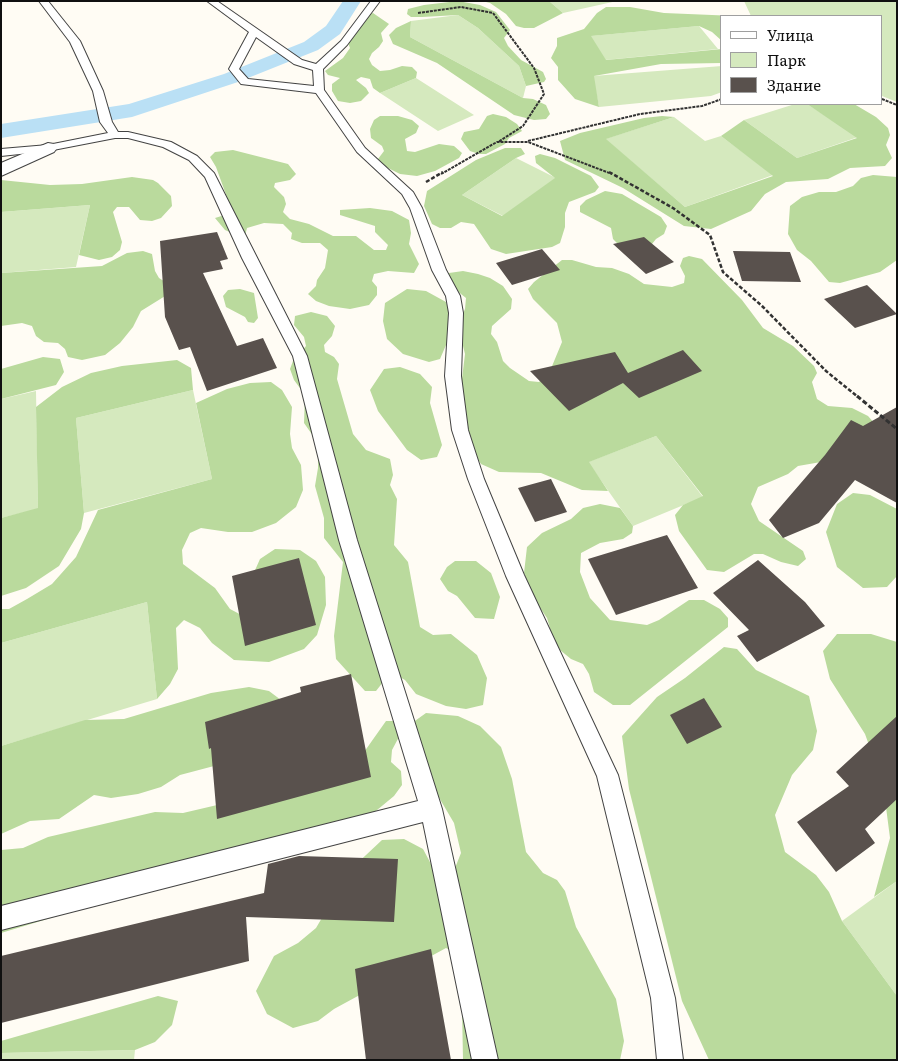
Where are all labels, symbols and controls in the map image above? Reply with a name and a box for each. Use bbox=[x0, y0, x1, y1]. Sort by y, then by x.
legend bbox=[720, 15, 883, 105]
text: Улица bbox=[767, 23, 814, 46]
text: Парк bbox=[767, 48, 806, 71]
text: Здание bbox=[767, 73, 821, 96]

